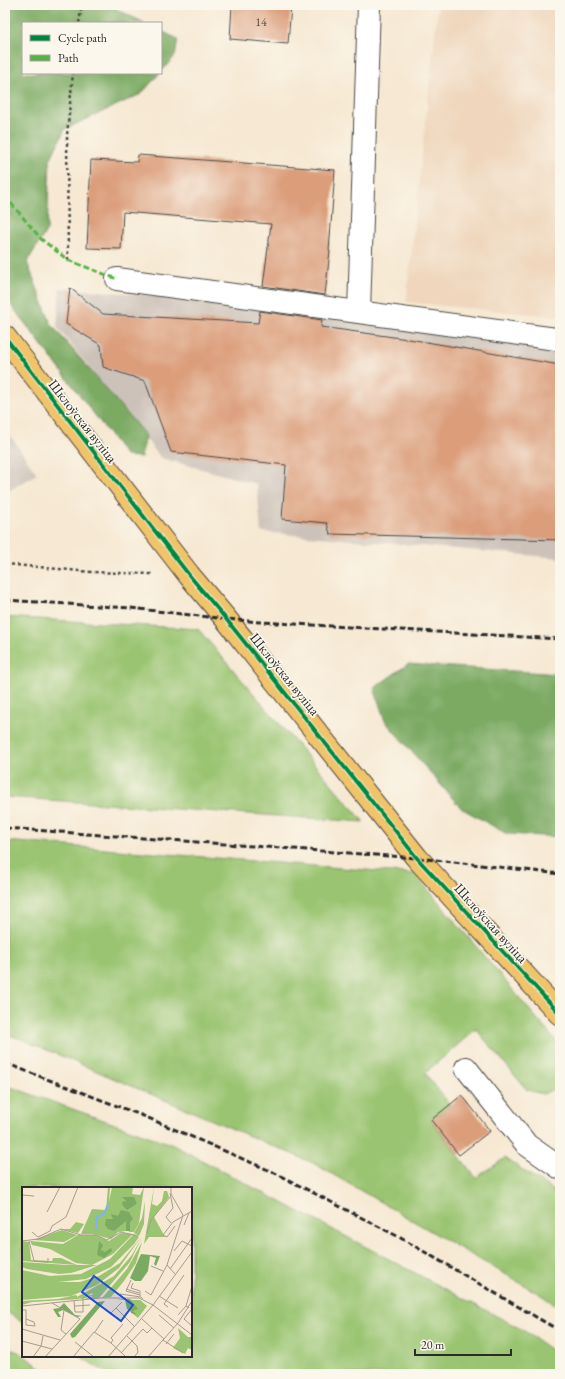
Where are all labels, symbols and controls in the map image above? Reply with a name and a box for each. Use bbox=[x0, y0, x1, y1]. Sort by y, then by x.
house number: 14 bbox=[255, 14, 267, 30]
legend bbox=[22, 22, 162, 74]
text: Cycle path bbox=[58, 30, 107, 46]
text: Path bbox=[58, 50, 79, 66]
street label: Шклоўская вуліца bbox=[45, 376, 122, 467]
street label: Шклоўская вуліца bbox=[246, 629, 324, 719]
street label: Шклоўская вуліца bbox=[450, 879, 532, 967]
inset map bbox=[22, 1187, 192, 1357]
scale bar bbox=[415, 1331, 511, 1357]
text: 20 m bbox=[421, 1337, 445, 1353]

